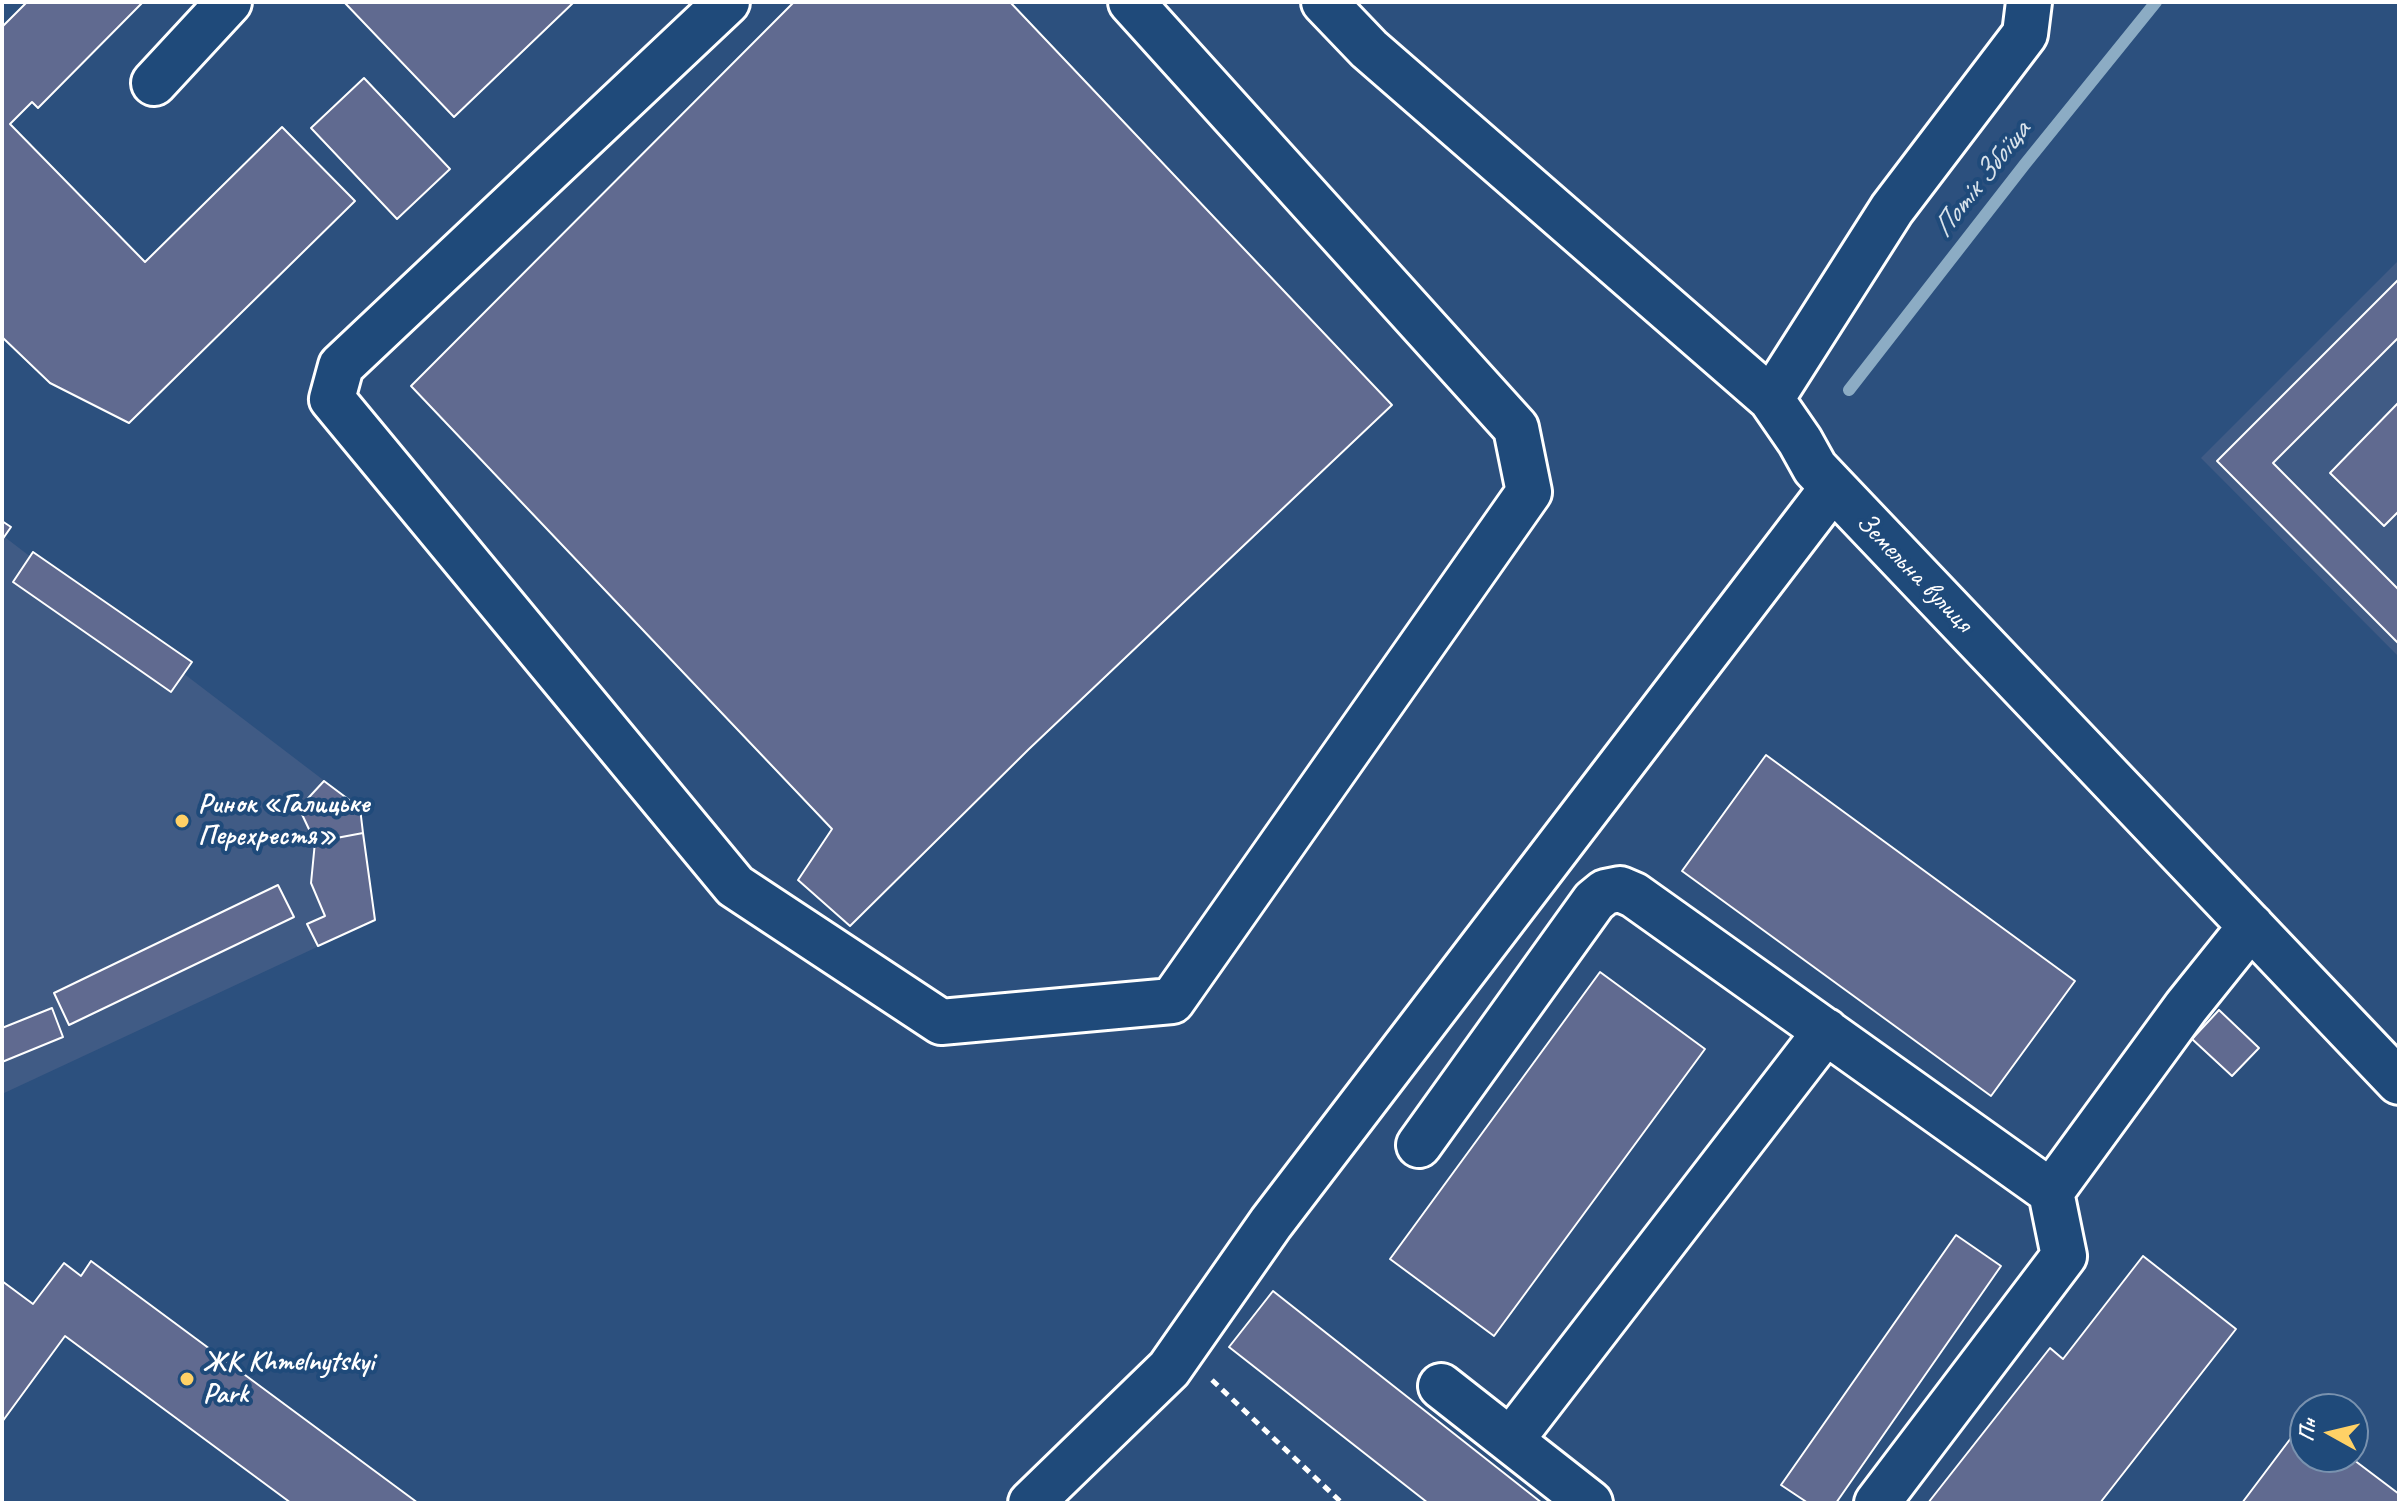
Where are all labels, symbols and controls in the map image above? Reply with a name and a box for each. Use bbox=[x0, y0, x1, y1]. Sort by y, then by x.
water label: Потік Збоїща bbox=[1925, 114, 2039, 246]
street label: Земельна вулиця bbox=[1848, 506, 1980, 640]
place label: Ринок «Галицьке Перехрестя» bbox=[198, 788, 370, 854]
marker: Ринок «Галицьке Перехрестя» bbox=[173, 812, 191, 830]
place label: ЖК Khmelnytskyi Park bbox=[203, 1346, 374, 1412]
marker: ЖК Khmelnytskyi Park bbox=[178, 1370, 196, 1388]
north arrow bbox=[2289, 1393, 2369, 1473]
text: Пн bbox=[2292, 1417, 2323, 1443]

